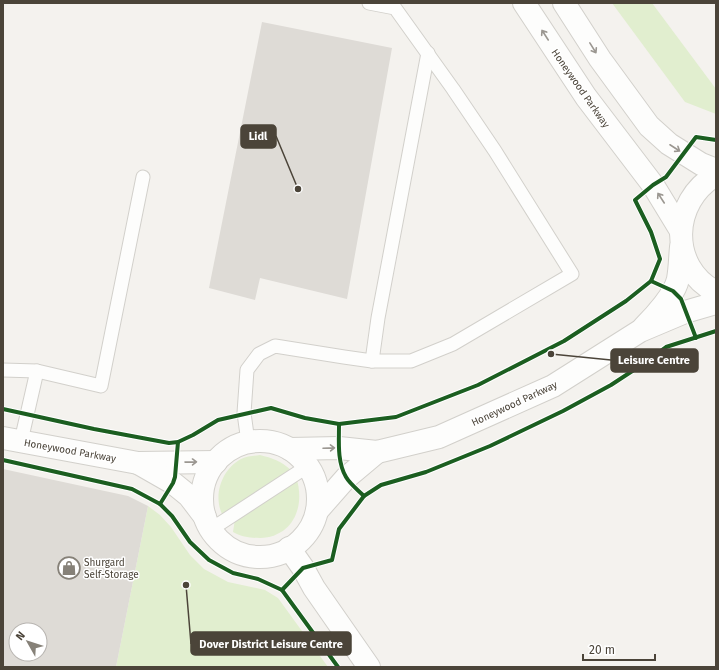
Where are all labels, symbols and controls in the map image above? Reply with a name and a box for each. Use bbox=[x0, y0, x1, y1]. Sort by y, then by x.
one-way arrow bbox=[541, 30, 549, 41]
one-way arrow bbox=[589, 42, 597, 54]
street label: Honeywood Parkway bbox=[549, 47, 612, 130]
callout: Lidl bbox=[241, 125, 276, 148]
text: Lidl bbox=[249, 130, 268, 143]
one-way arrow bbox=[669, 144, 680, 152]
one-way arrow bbox=[657, 192, 665, 203]
callout: Leisure Centre bbox=[611, 349, 698, 372]
text: Leisure Centre bbox=[618, 354, 690, 367]
street label: Honeywood Parkway bbox=[470, 379, 559, 429]
street label: Honeywood Parkway bbox=[23, 437, 117, 465]
one-way arrow bbox=[322, 444, 335, 452]
one-way arrow bbox=[184, 459, 197, 466]
shop icon: Shurgard Self-Storage bbox=[56, 555, 82, 581]
place label: Shurgard Self-Storage bbox=[84, 557, 139, 581]
north arrow bbox=[8, 622, 48, 662]
text: N bbox=[13, 629, 28, 643]
callout: Dover District Leisure Centre bbox=[191, 632, 351, 655]
scale bar bbox=[583, 636, 655, 662]
text: Dover District Leisure Centre bbox=[199, 638, 343, 651]
text: 20 m bbox=[589, 643, 615, 657]

